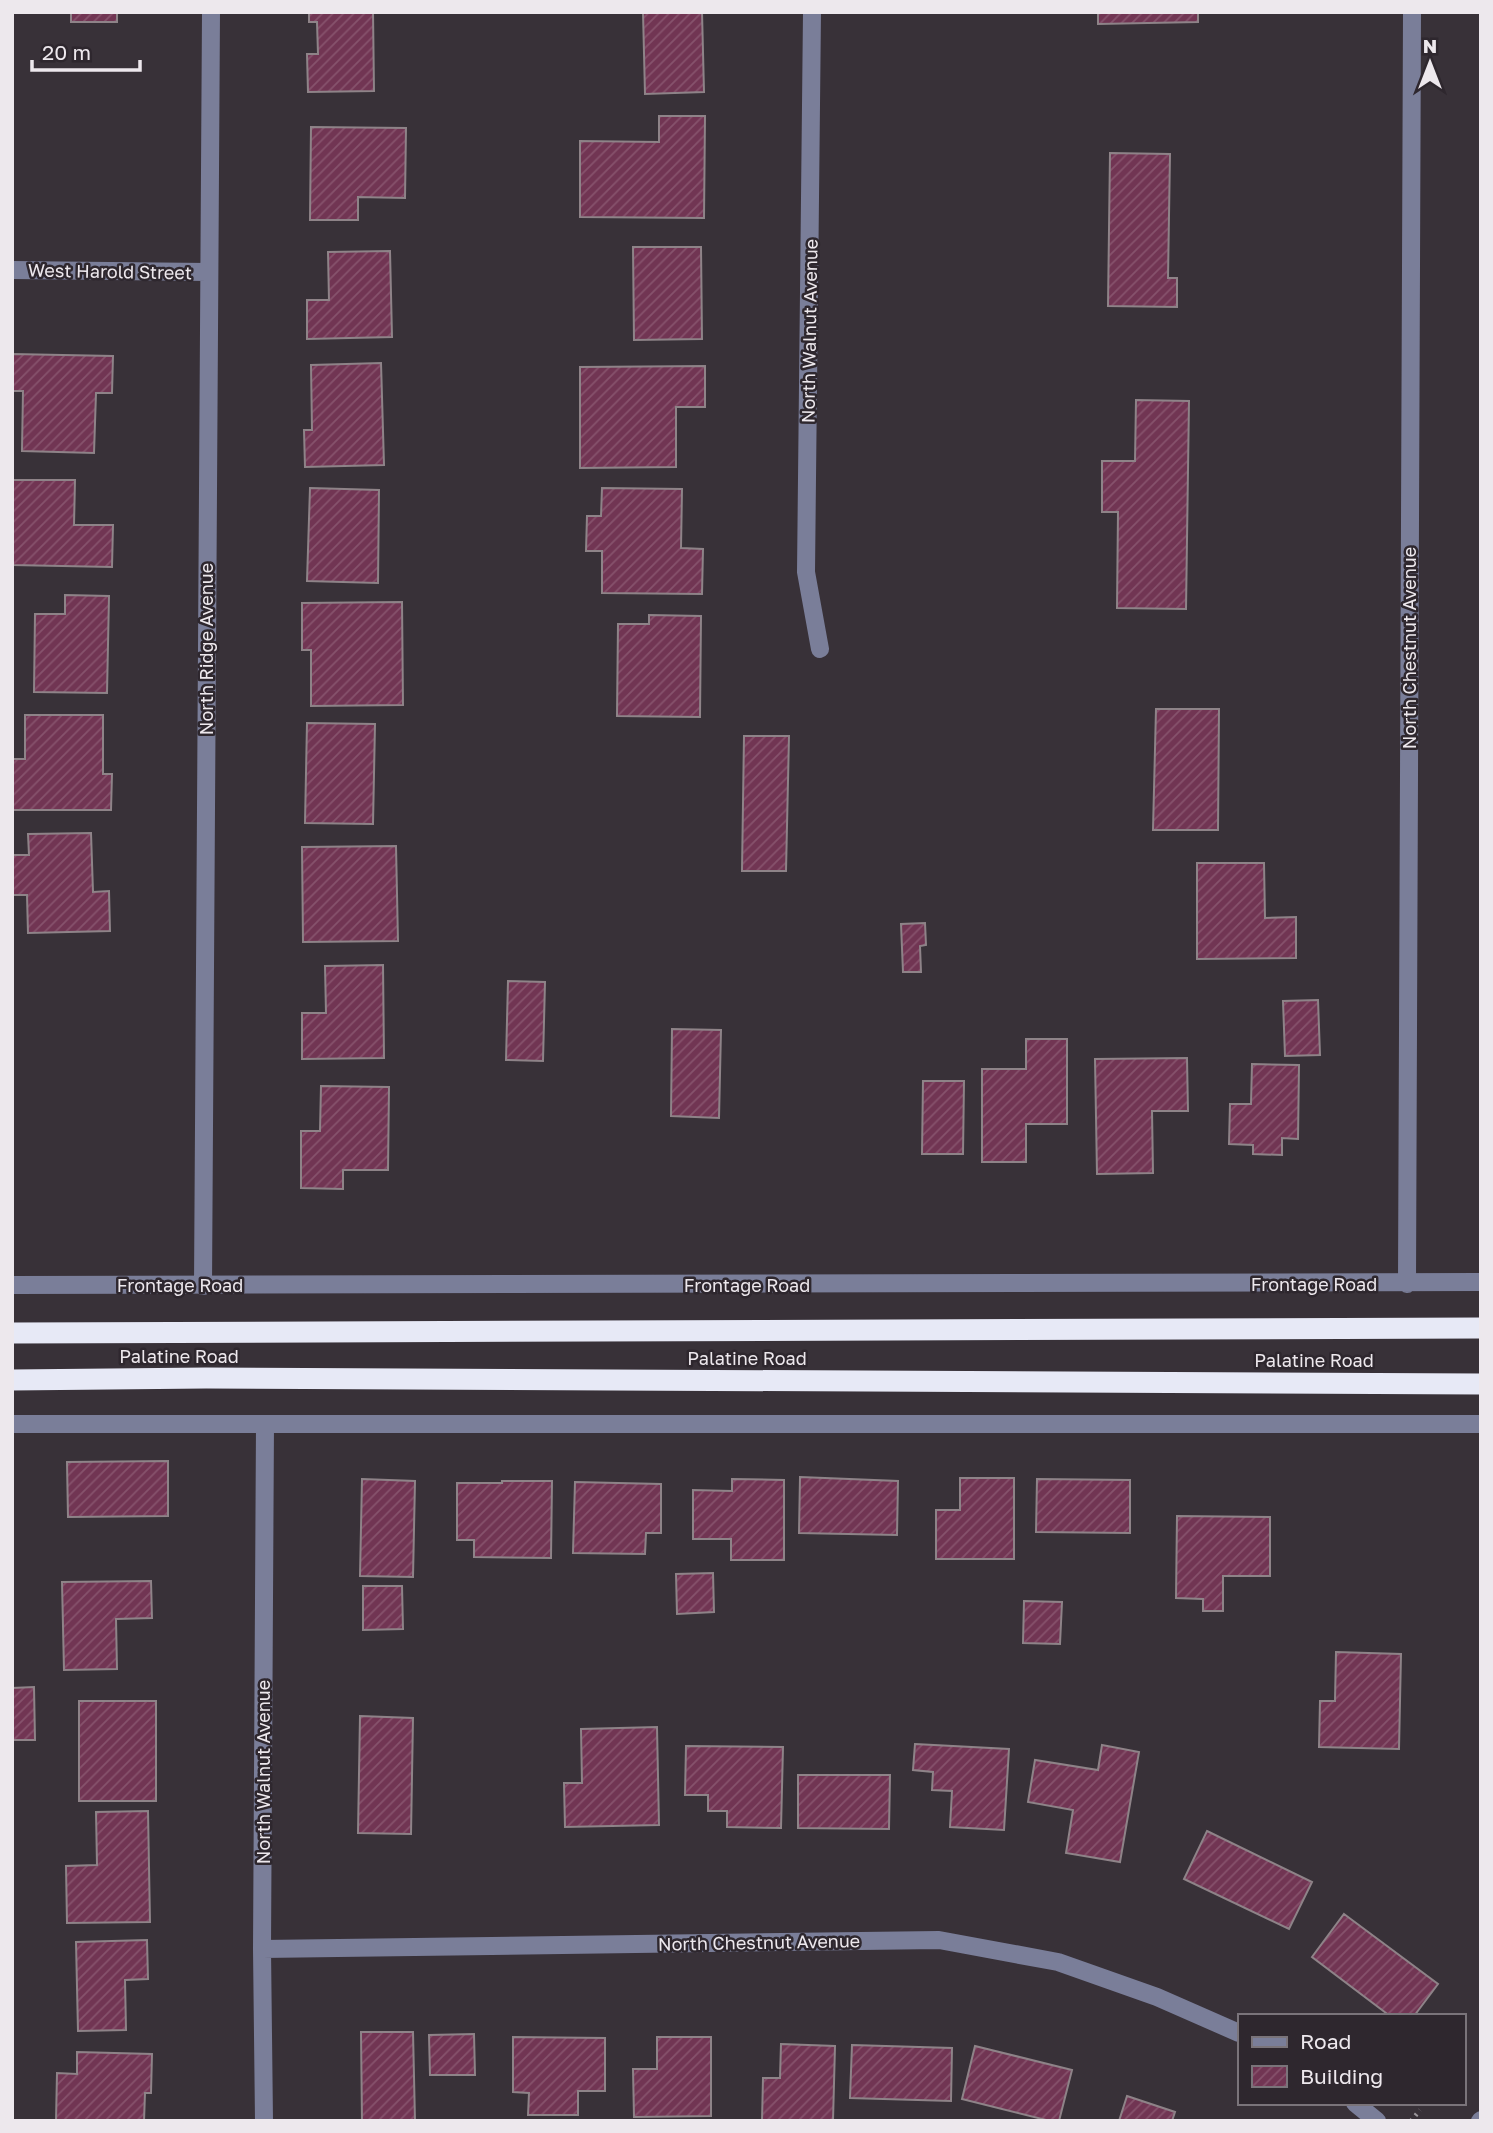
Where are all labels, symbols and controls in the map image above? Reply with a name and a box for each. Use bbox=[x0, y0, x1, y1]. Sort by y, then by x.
scale bar bbox=[32, 28, 140, 72]
north arrow bbox=[1395, 28, 1465, 98]
text: N bbox=[1423, 34, 1437, 57]
text: 20 m bbox=[42, 39, 91, 65]
street label: North Walnut Avenue bbox=[796, 239, 822, 423]
street label: West Harold Street bbox=[28, 259, 192, 283]
street label: North Chestnut Avenue bbox=[1398, 547, 1420, 749]
street label: North Ridge Avenue bbox=[195, 563, 217, 735]
street label: Frontage Road bbox=[1251, 1273, 1377, 1295]
street label: Frontage Road bbox=[117, 1274, 243, 1296]
street label: Frontage Road bbox=[684, 1274, 810, 1296]
street label: Palatine Road bbox=[119, 1345, 239, 1367]
street label: Palatine Road bbox=[687, 1347, 807, 1369]
street label: Palatine Road bbox=[1254, 1349, 1374, 1371]
street label: North Walnut Avenue bbox=[252, 1680, 274, 1864]
street label: North Chestnut Avenue bbox=[658, 1929, 860, 1955]
legend bbox=[1238, 2014, 1465, 2105]
text: Road bbox=[1300, 2028, 1351, 2054]
text: Building bbox=[1300, 2063, 1383, 2089]

